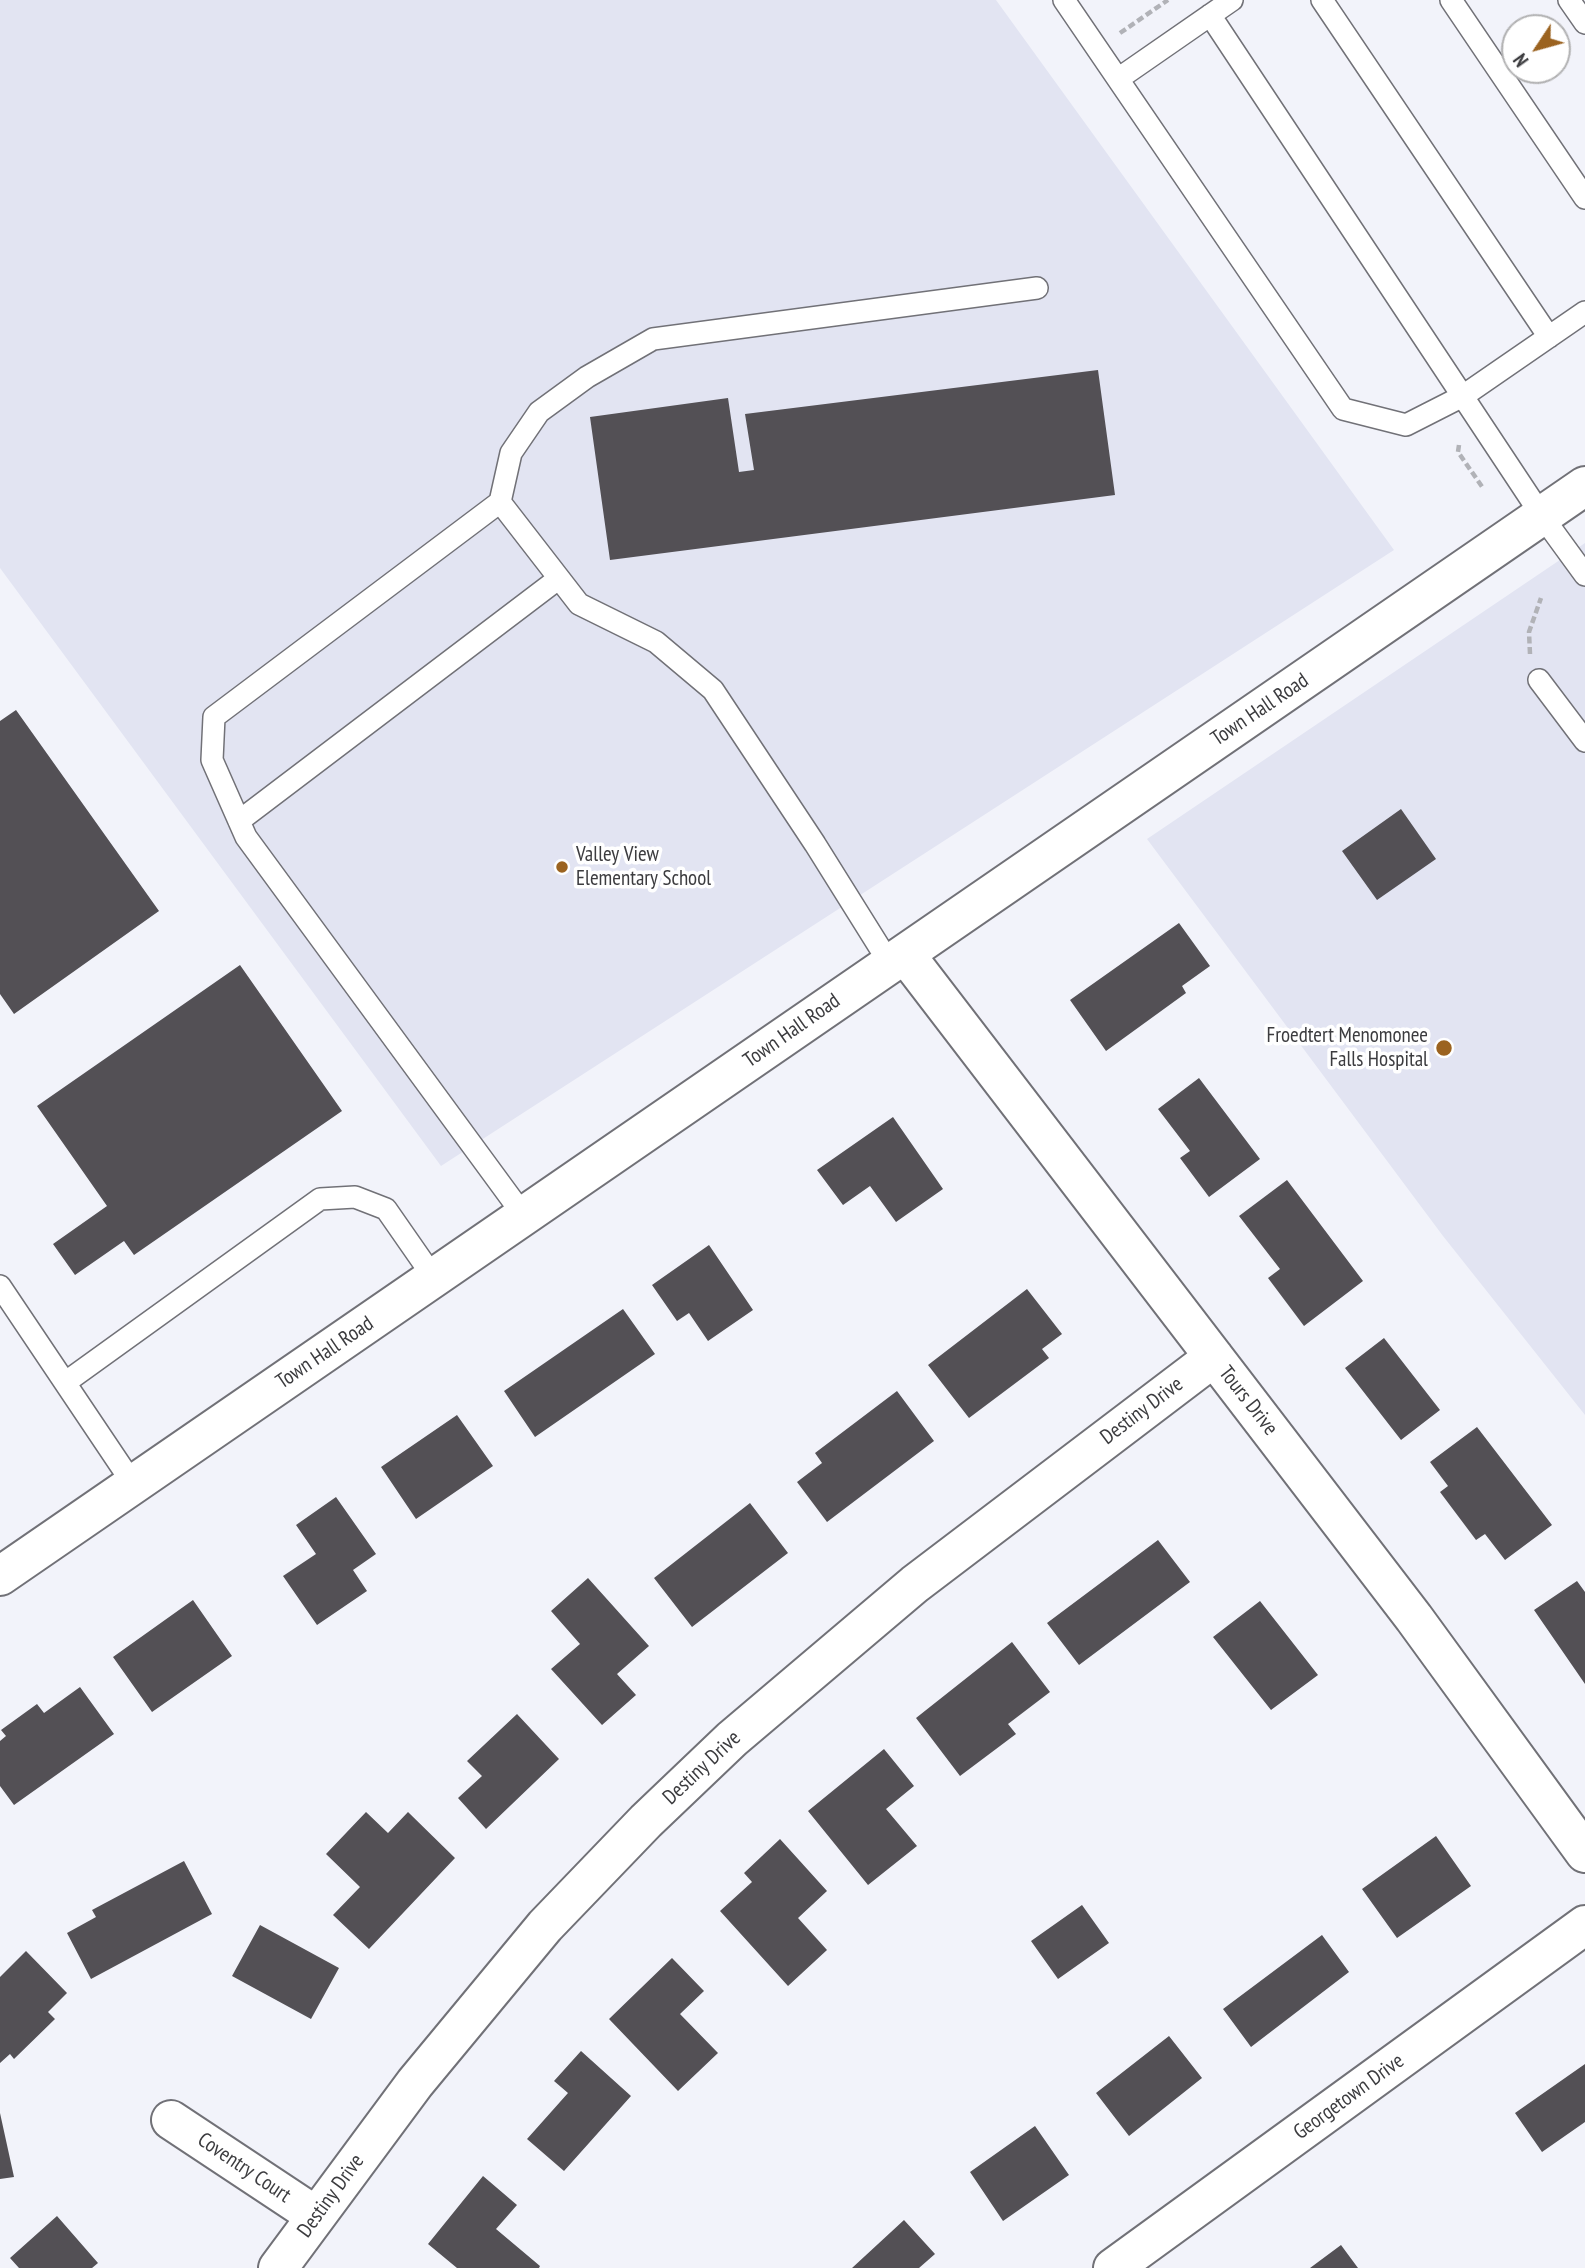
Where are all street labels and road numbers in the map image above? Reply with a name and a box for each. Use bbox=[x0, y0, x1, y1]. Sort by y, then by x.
street label: Town Hall Road bbox=[1207, 668, 1313, 752]
street label: Town Hall Road bbox=[739, 989, 845, 1073]
street label: Town Hall Road bbox=[272, 1311, 378, 1395]
street label: Tours Drive bbox=[1213, 1361, 1283, 1441]
street label: Destiny Drive bbox=[1096, 1372, 1188, 1450]
street label: Destiny Drive bbox=[658, 1726, 746, 1810]
street label: Georgetown Drive bbox=[1289, 2049, 1409, 2145]
street label: Coventry Court bbox=[193, 2128, 295, 2208]
street label: Destiny Drive bbox=[292, 2149, 370, 2243]

